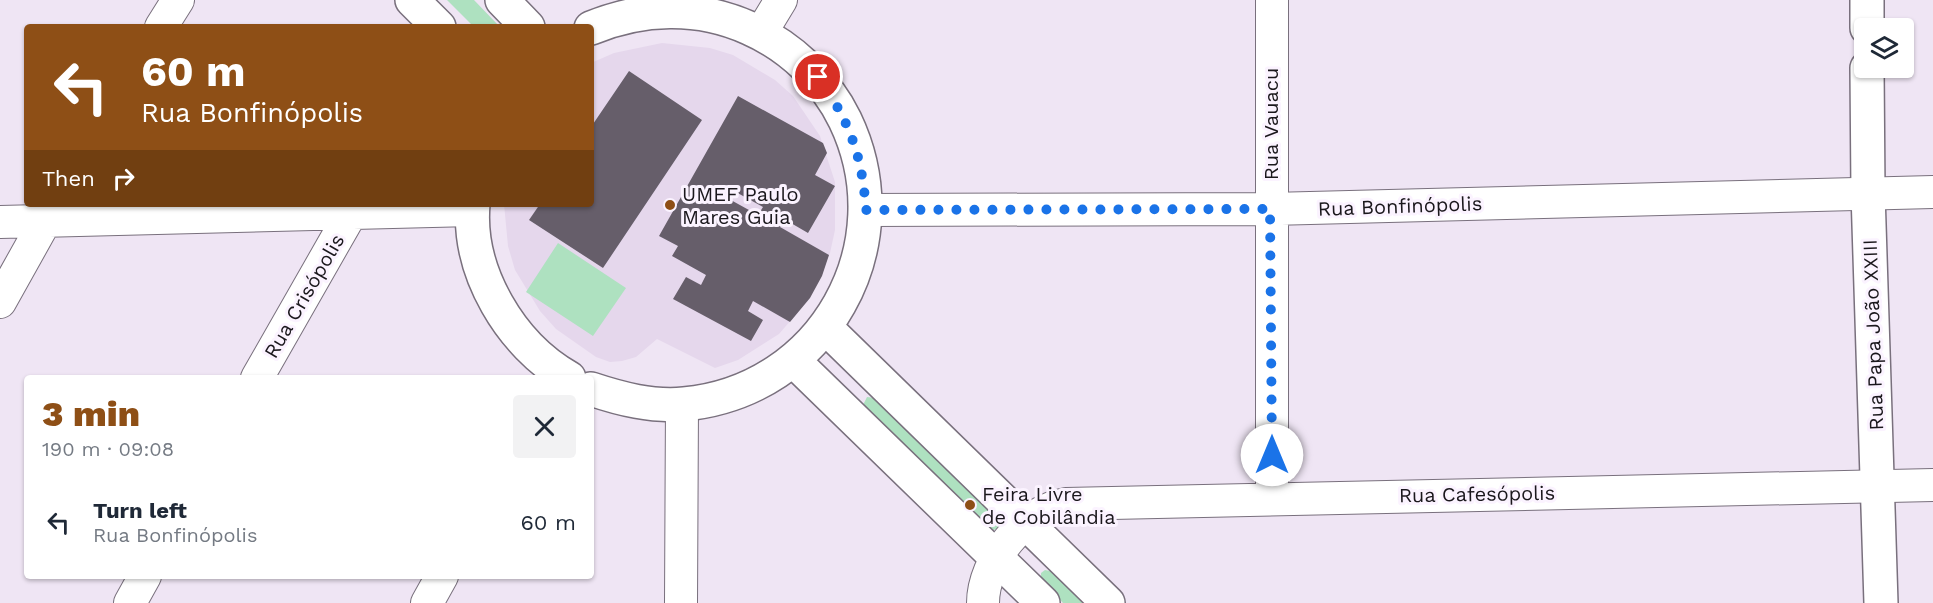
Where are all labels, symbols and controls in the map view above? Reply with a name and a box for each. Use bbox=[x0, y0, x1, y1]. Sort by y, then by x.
map controls bbox=[1854, 18, 1914, 78]
button: layers bbox=[1854, 18, 1914, 78]
text: 60 m bbox=[141, 47, 245, 96]
icon: left bbox=[42, 48, 120, 126]
pin bbox=[792, 51, 843, 102]
icon: arrive bbox=[801, 60, 834, 93]
street label: Rua Vauacu bbox=[1259, 68, 1283, 180]
text: Rua Bonfinópolis bbox=[141, 97, 363, 129]
icon: right bbox=[107, 162, 140, 195]
text: Then bbox=[42, 166, 95, 191]
place label: UMEF Paulo Mares Guia bbox=[682, 182, 799, 229]
street label: Rua Bonfinópolis bbox=[1317, 191, 1483, 221]
marker: UMEF Paulo Mares Guia bbox=[663, 198, 677, 212]
street label: Rua Crisópolis bbox=[259, 230, 349, 362]
street label: Rua Papa João XXIII bbox=[1858, 239, 1888, 431]
text: 3 min bbox=[42, 393, 140, 435]
button: close bbox=[513, 395, 576, 458]
position arrow bbox=[1240, 423, 1304, 487]
text: 190 m · 09:08 bbox=[42, 437, 174, 461]
street label: Rua Cafesópolis bbox=[1399, 481, 1555, 507]
place label: Feira Livre de Cobilândia bbox=[982, 482, 1115, 529]
text: Turn left bbox=[93, 498, 187, 523]
marker: Feira Livre de Cobilândia bbox=[963, 498, 977, 512]
icon: left bbox=[42, 506, 75, 539]
text: 60 m bbox=[520, 510, 576, 535]
text: Rua Bonfinópolis bbox=[93, 523, 257, 547]

